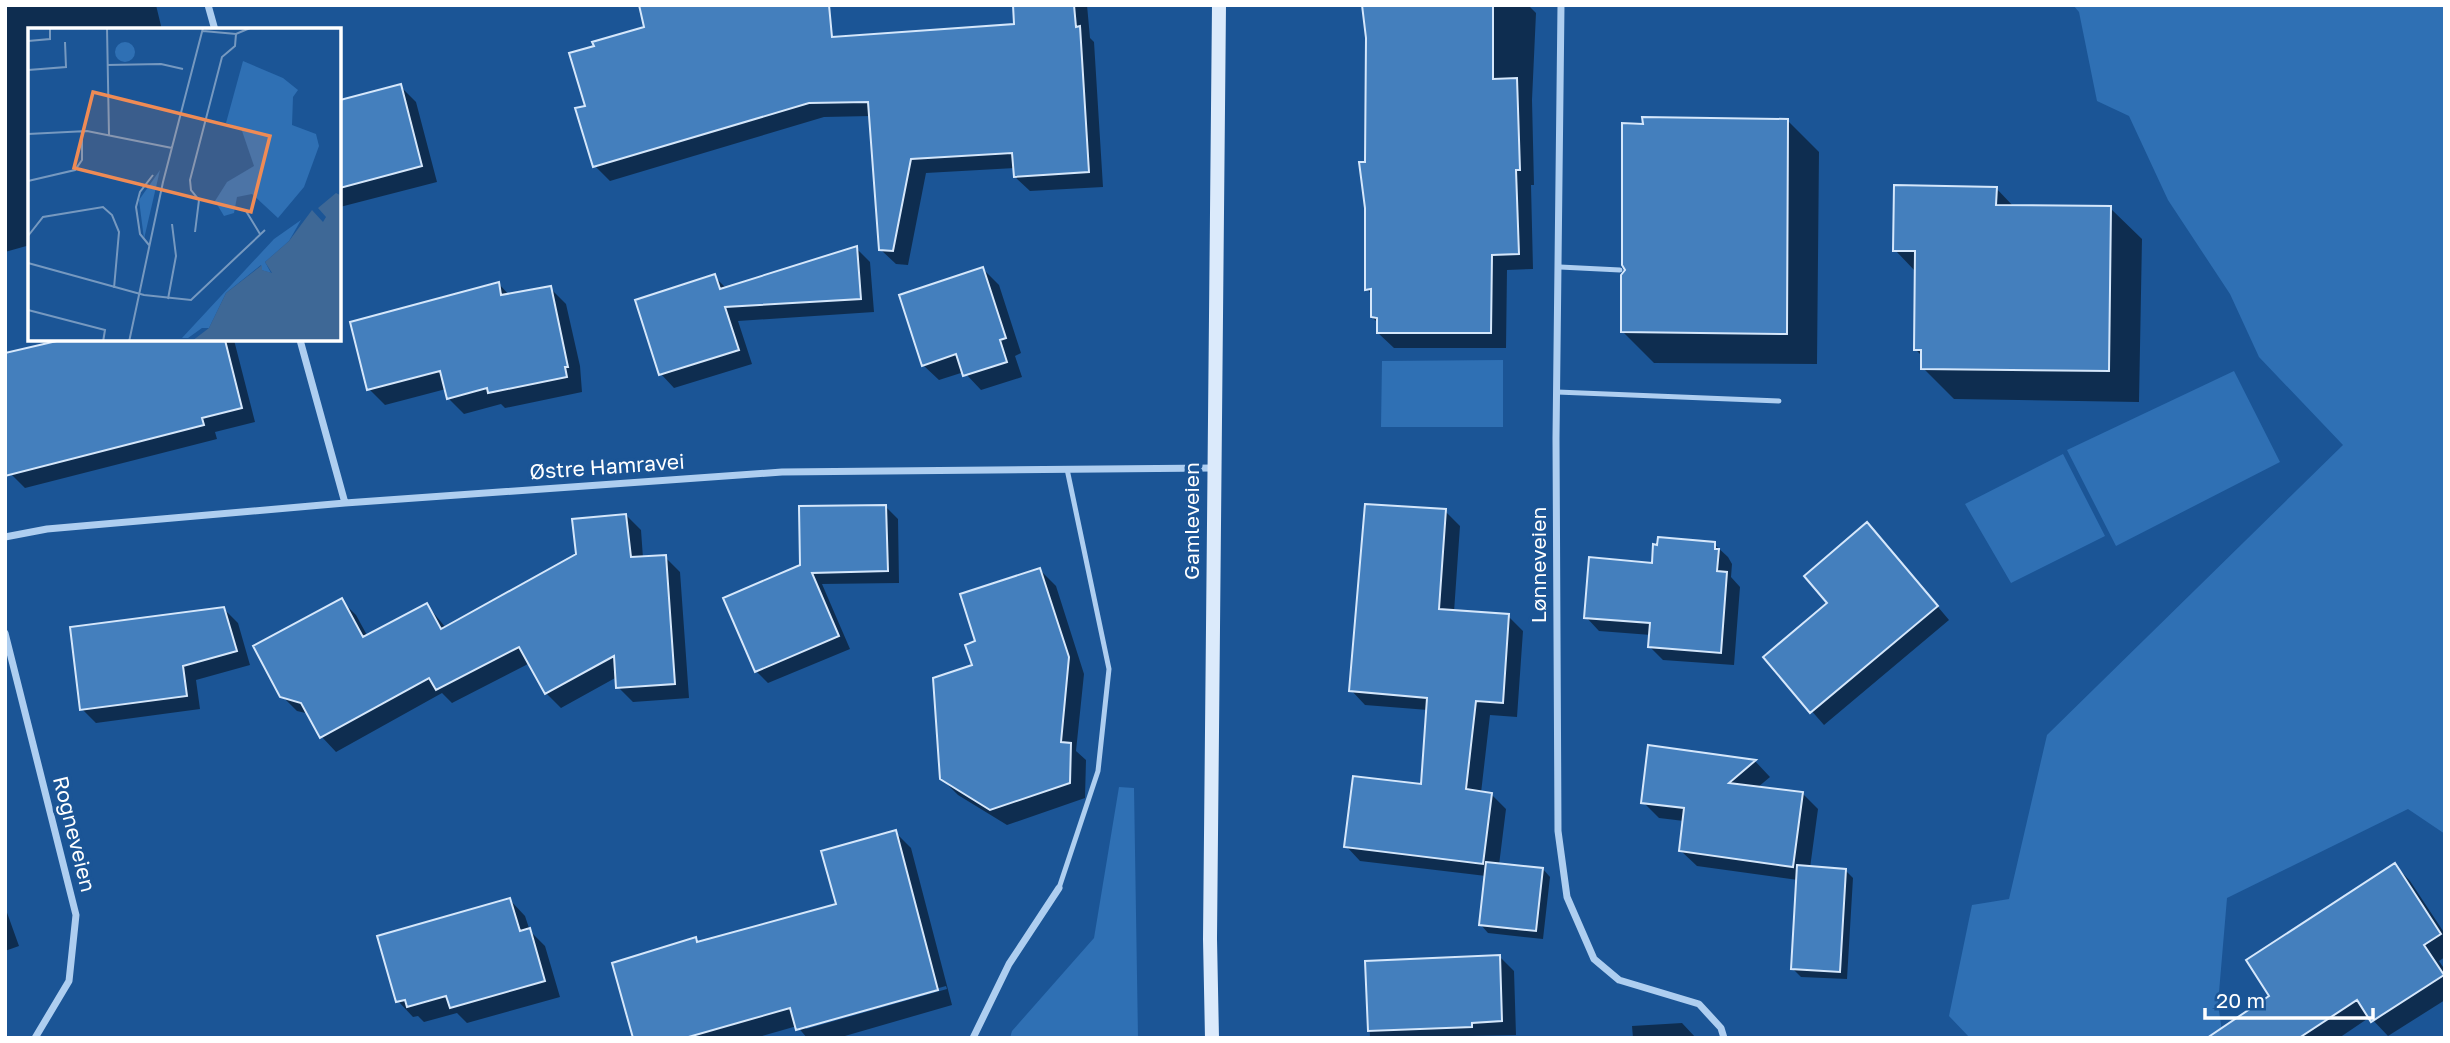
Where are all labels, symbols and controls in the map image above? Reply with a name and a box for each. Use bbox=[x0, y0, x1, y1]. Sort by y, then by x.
inset map bbox=[28, 28, 341, 341]
street label: Østre Hamravei bbox=[528, 448, 685, 484]
street label: Gamleveien bbox=[1178, 462, 1204, 580]
street label: Lønneveien bbox=[1525, 507, 1551, 623]
street label: Rogneveien bbox=[48, 773, 102, 894]
scale bar bbox=[2205, 976, 2373, 1020]
text: 20 m bbox=[2216, 987, 2265, 1013]

